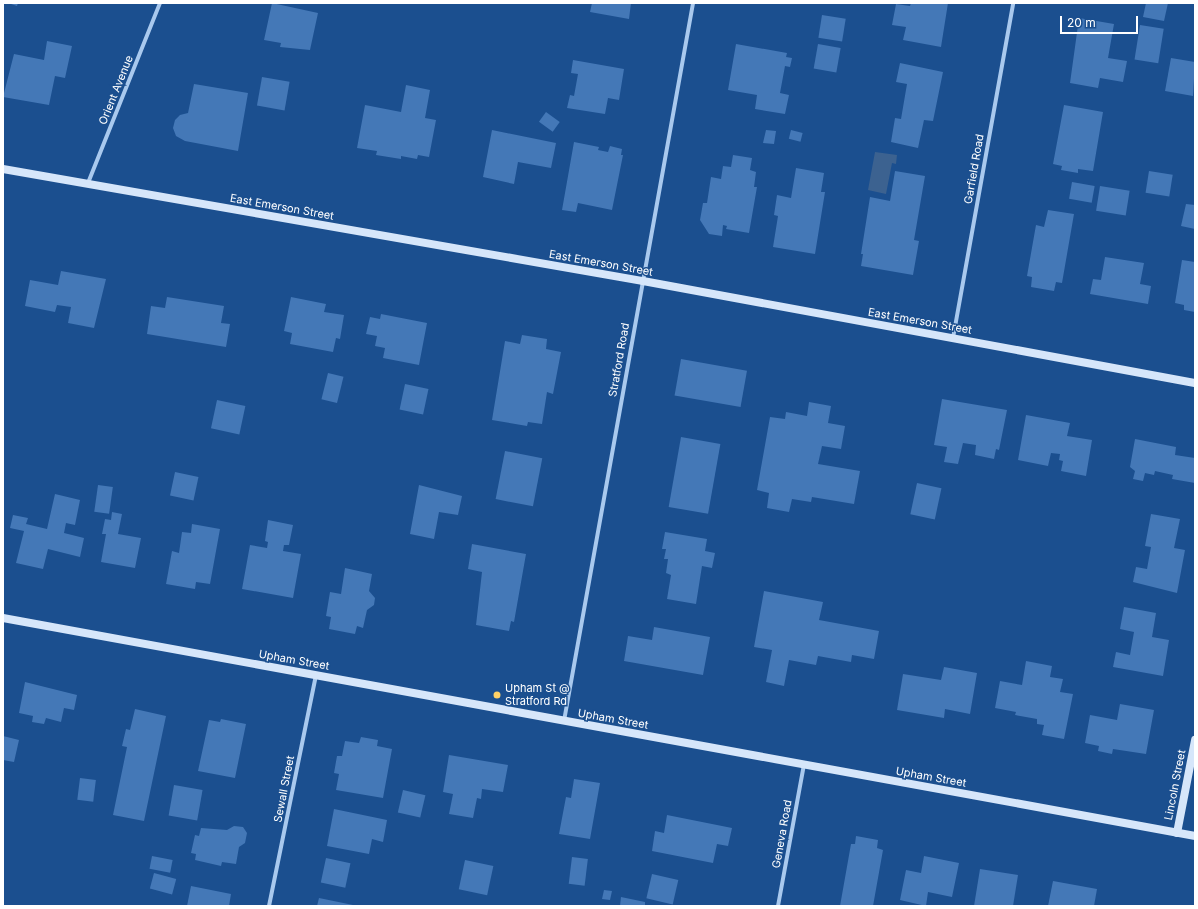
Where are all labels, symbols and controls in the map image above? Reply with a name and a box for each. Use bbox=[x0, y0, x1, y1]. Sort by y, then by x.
scale bar bbox=[1062, 8, 1140, 34]
text: 20 m bbox=[1067, 15, 1096, 30]
street label: Orient Avenue bbox=[96, 53, 136, 127]
street label: Garfield Road bbox=[961, 133, 987, 205]
street label: East Emerson Street bbox=[229, 191, 335, 223]
street label: East Emerson Street bbox=[548, 247, 654, 279]
street label: East Emerson Street bbox=[867, 305, 973, 337]
street label: Stratford Road bbox=[606, 322, 632, 398]
street label: Upham Street bbox=[258, 647, 330, 673]
place label: Upham St @ Stratford Rd bbox=[505, 682, 570, 708]
marker: Upham St @ Stratford Rd bbox=[492, 690, 502, 700]
street label: Upham Street bbox=[577, 706, 649, 732]
street label: Lincoln Street bbox=[1162, 749, 1188, 821]
street label: Sewall Street bbox=[271, 754, 297, 824]
street label: Upham Street bbox=[895, 764, 967, 790]
street label: Geneva Road bbox=[769, 799, 795, 869]

